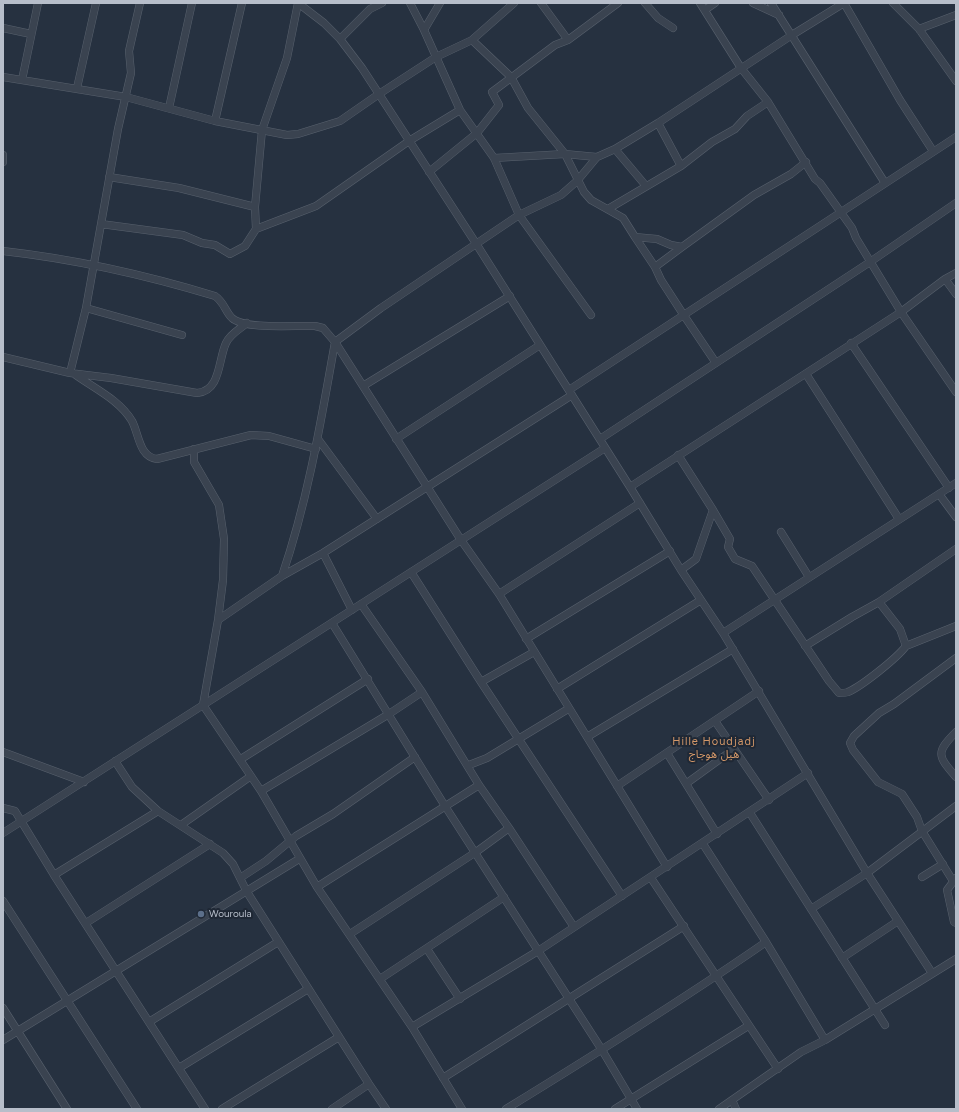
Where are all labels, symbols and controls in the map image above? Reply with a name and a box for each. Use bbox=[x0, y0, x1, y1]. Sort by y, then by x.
district label: Hille Houdjadj هيل هوجاج bbox=[672, 735, 756, 761]
place label: Wouroula bbox=[209, 908, 252, 920]
marker: Wouroula bbox=[196, 909, 206, 919]

